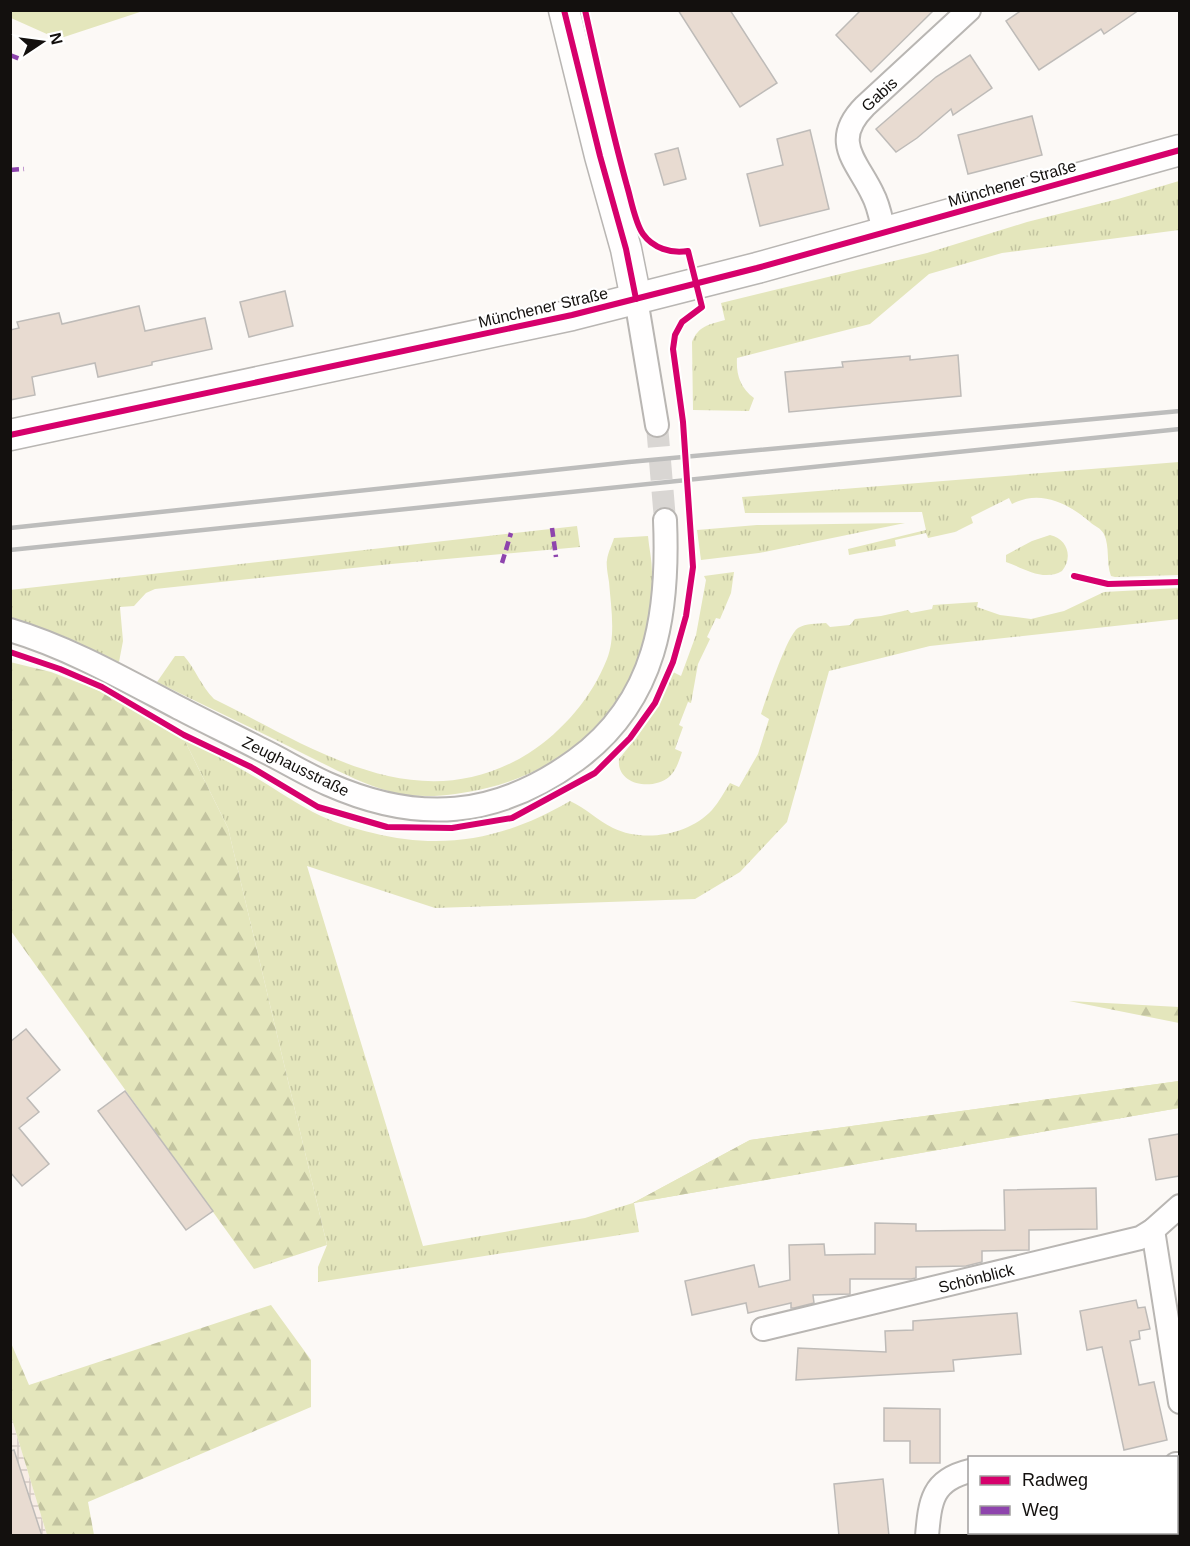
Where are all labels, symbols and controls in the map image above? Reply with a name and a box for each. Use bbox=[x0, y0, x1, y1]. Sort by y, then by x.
north arrow bbox=[12, 12, 72, 72]
text: N bbox=[47, 31, 66, 46]
street label: Gabis bbox=[858, 74, 901, 115]
street label: Münchener Straße bbox=[946, 157, 1078, 210]
street label: Münchener Straße bbox=[477, 284, 610, 331]
street label: Zeughausstraße bbox=[240, 733, 352, 800]
street label: Schönblick bbox=[937, 1261, 1017, 1296]
legend bbox=[968, 1456, 1178, 1534]
text: Radweg bbox=[1022, 1470, 1088, 1490]
text: Weg bbox=[1022, 1500, 1059, 1520]

